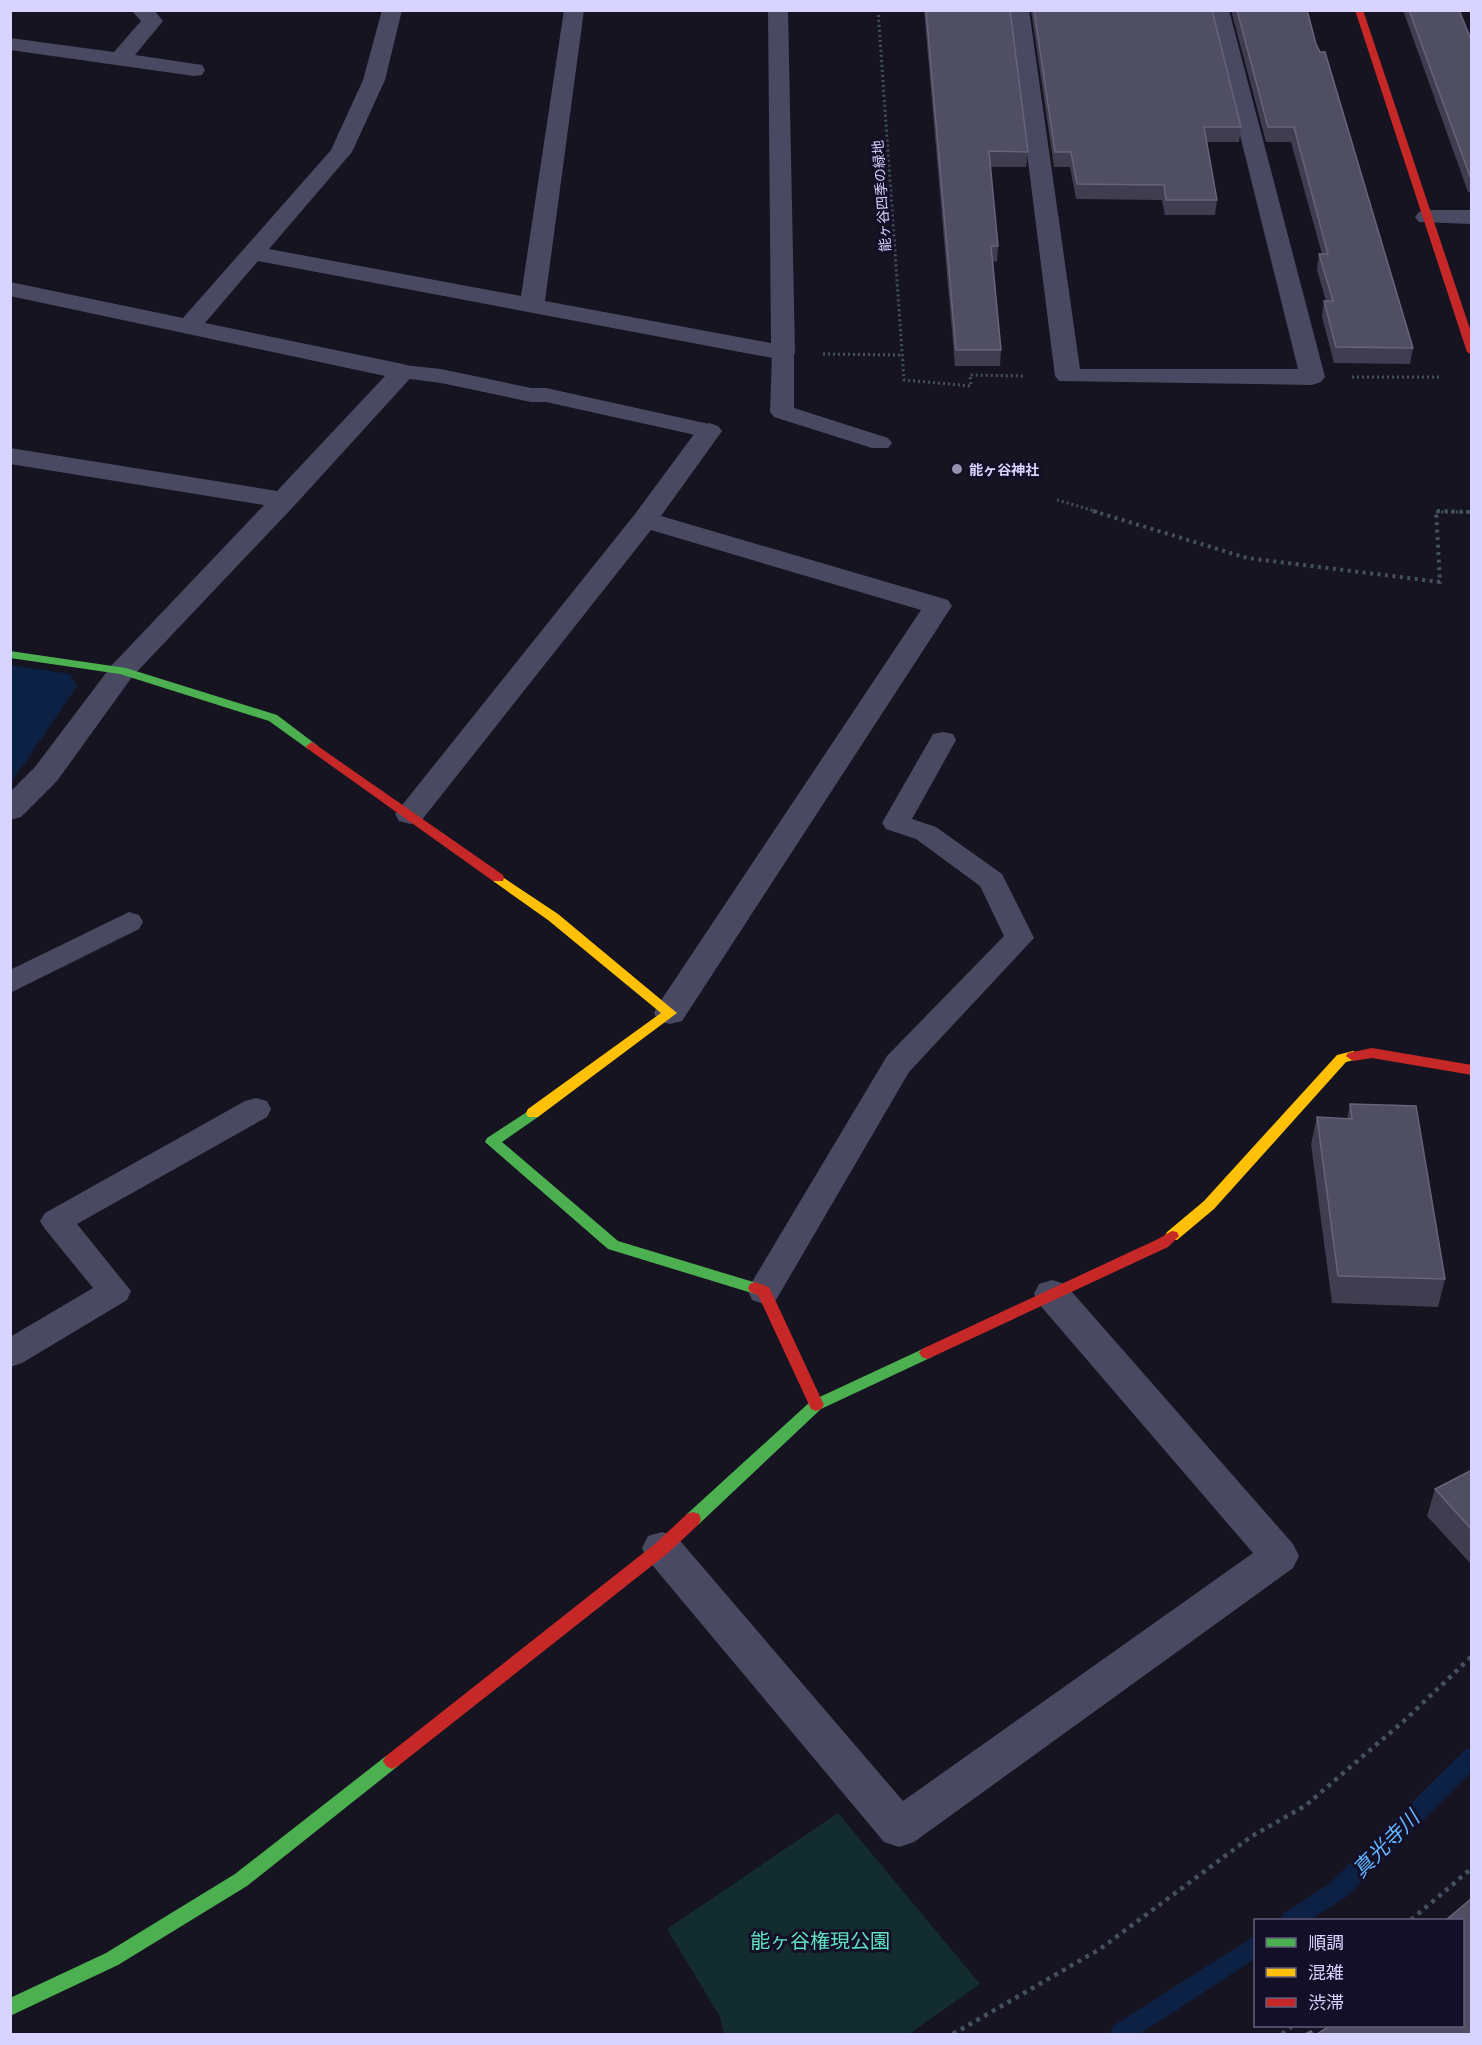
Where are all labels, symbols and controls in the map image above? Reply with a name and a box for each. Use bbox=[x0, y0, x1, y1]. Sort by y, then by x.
street label: 能ヶ谷四季の緑地 bbox=[869, 140, 893, 252]
place label: 能ヶ谷神社 bbox=[969, 461, 1039, 478]
marker: 能ヶ谷神社 bbox=[950, 462, 964, 476]
water label: 真光寺川 bbox=[1346, 1803, 1425, 1882]
legend bbox=[1254, 1919, 1464, 2027]
park label: 能ヶ谷権現公園 bbox=[750, 1928, 890, 1952]
text: 順調 bbox=[1308, 1931, 1344, 1953]
text: 混雑 bbox=[1308, 1961, 1344, 1983]
text: 渋滞 bbox=[1308, 1991, 1344, 2013]

